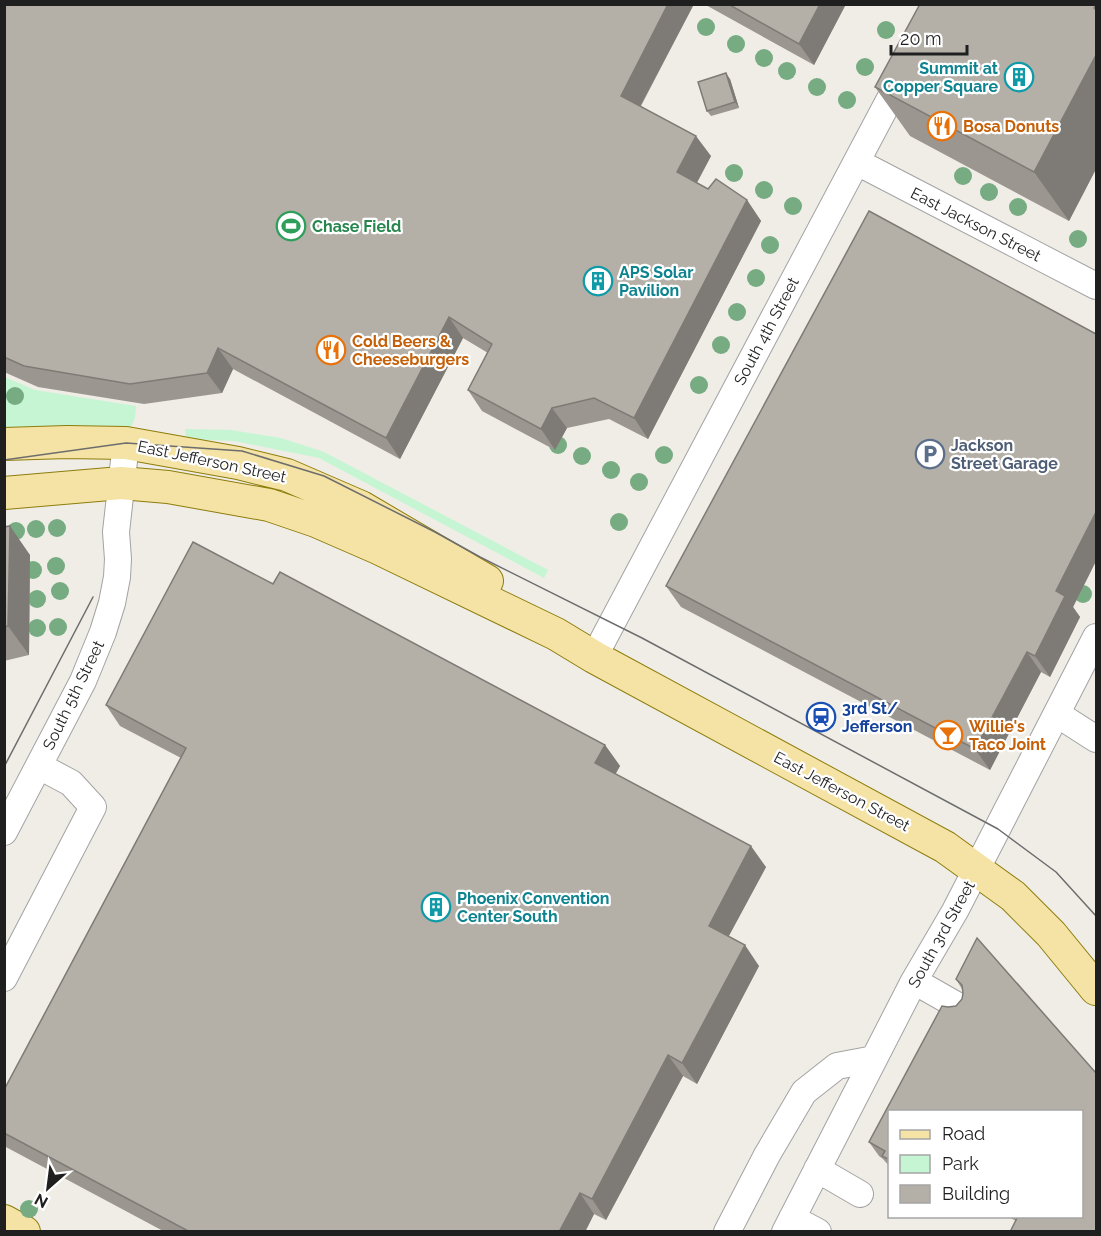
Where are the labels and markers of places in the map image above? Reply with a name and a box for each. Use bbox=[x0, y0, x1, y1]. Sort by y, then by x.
place label: Summit at Copper Square bbox=[883, 59, 998, 96]
building icon: Summit at Copper Square bbox=[1003, 61, 1035, 93]
restaurant icon: Bosa Donuts bbox=[926, 110, 958, 142]
place label: Bosa Donuts bbox=[963, 117, 1059, 136]
sports icon: Chase Field bbox=[275, 210, 307, 242]
place label: Chase Field bbox=[312, 217, 401, 236]
place label: APS Solar Pavilion bbox=[619, 263, 693, 300]
building icon: APS Solar Pavilion bbox=[582, 265, 614, 297]
place label: Cold Beers & Cheeseburgers bbox=[352, 332, 469, 369]
restaurant icon: Cold Beers & Cheeseburgers bbox=[315, 334, 347, 366]
place label: Jackson Street Garage bbox=[951, 436, 1058, 473]
parking icon: Jackson Street Garage bbox=[914, 438, 946, 470]
place label: 3rd St/ Jefferson bbox=[842, 699, 912, 736]
station icon: 3rd St/ Jefferson bbox=[805, 701, 837, 733]
place label: Willie's Taco Joint bbox=[969, 717, 1046, 754]
bar icon: Willie's Taco Joint bbox=[932, 719, 964, 751]
place label: Phoenix Convention Center South bbox=[457, 889, 609, 926]
building icon: Phoenix Convention Center South bbox=[420, 891, 452, 923]

